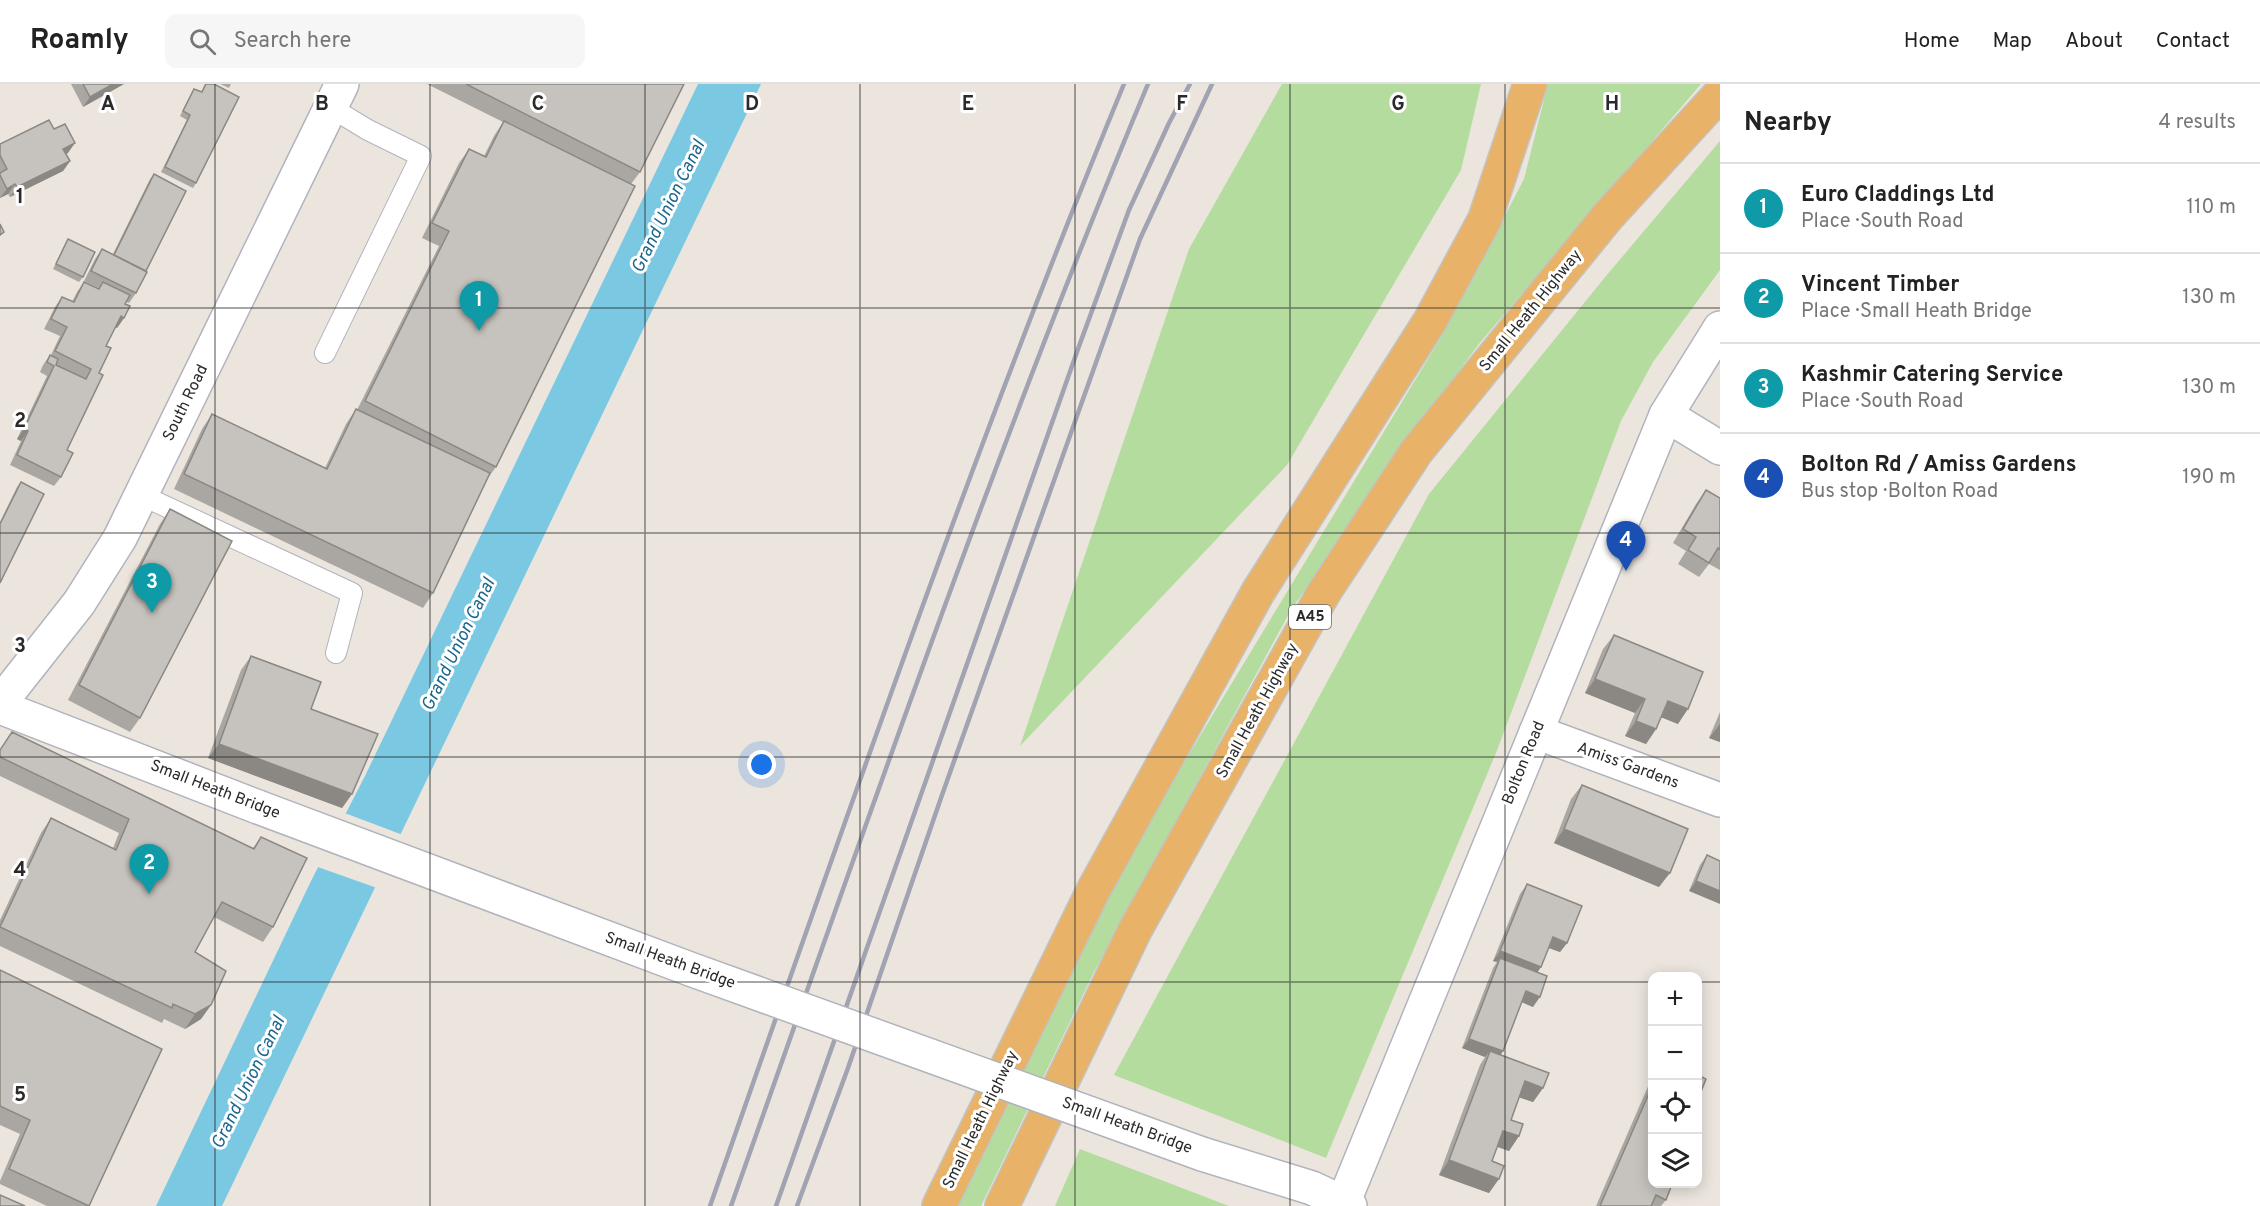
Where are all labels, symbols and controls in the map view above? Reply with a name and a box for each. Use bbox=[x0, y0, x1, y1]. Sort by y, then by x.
search box bbox=[165, 14, 585, 68]
text: Roamly bbox=[30, 23, 129, 59]
icon: search bbox=[186, 25, 219, 58]
text: Search here bbox=[234, 28, 351, 55]
text: Home bbox=[1904, 28, 1960, 55]
text: Map bbox=[1993, 28, 2032, 55]
text: About bbox=[2065, 28, 2123, 55]
text: Contact bbox=[2156, 28, 2230, 55]
text: A bbox=[101, 92, 115, 118]
text: B bbox=[315, 92, 329, 118]
text: C bbox=[532, 92, 544, 118]
text: D bbox=[745, 92, 759, 118]
text: E bbox=[962, 92, 974, 118]
text: F bbox=[1176, 92, 1188, 118]
text: G bbox=[1391, 92, 1405, 118]
text: H bbox=[1605, 92, 1619, 118]
text: Nearby bbox=[1744, 107, 1832, 140]
text: 4 results bbox=[2159, 110, 2236, 136]
water label: Grand Union Canal bbox=[627, 136, 712, 277]
text: Euro Claddings Ltd bbox=[1801, 182, 1994, 209]
text: 1 bbox=[16, 185, 24, 211]
text: 1 bbox=[1760, 195, 1768, 221]
text: 110 m bbox=[2187, 195, 2236, 221]
text: Place · South Road bbox=[1801, 209, 1963, 235]
street label: Small Heath Highway bbox=[1476, 246, 1586, 376]
text: Vincent Timber bbox=[1801, 272, 1959, 299]
pin: 1 bbox=[460, 282, 498, 331]
text: 2 bbox=[1757, 285, 1770, 311]
text: 130 m bbox=[2182, 285, 2236, 311]
text: Place · Small Heath Bridge bbox=[1801, 299, 2032, 325]
street label: South Road bbox=[159, 361, 213, 445]
text: Kashmir Catering Service bbox=[1801, 362, 2063, 389]
text: 3 bbox=[1758, 375, 1770, 401]
text: 130 m bbox=[2182, 375, 2236, 401]
text: Place · South Road bbox=[1801, 389, 1963, 415]
text: 2 bbox=[14, 409, 26, 435]
text: Bolton Rd / Amiss Gardens bbox=[1801, 452, 2077, 479]
text: 4 bbox=[1757, 465, 1770, 491]
text: 190 m bbox=[2182, 465, 2236, 491]
text: Bus stop · Bolton Road bbox=[1801, 479, 1998, 505]
pin: 4 bbox=[1606, 522, 1646, 571]
pin: 3 bbox=[132, 564, 172, 613]
water label: Grand Union Canal bbox=[417, 574, 502, 715]
road number: A45 bbox=[1289, 605, 1331, 629]
text: 3 bbox=[14, 634, 26, 660]
street label: Small Heath Highway bbox=[1213, 640, 1303, 782]
street label: Bolton Road bbox=[1498, 718, 1550, 808]
street label: Amiss Gardens bbox=[1574, 738, 1682, 794]
your location bbox=[747, 750, 776, 779]
street label: Small Heath Bridge bbox=[147, 756, 283, 824]
pin: 2 bbox=[130, 844, 168, 894]
text: 4 bbox=[14, 858, 26, 884]
street label: Small Heath Bridge bbox=[602, 928, 738, 994]
map controls bbox=[1648, 972, 1702, 1188]
button: + bbox=[1648, 972, 1702, 1026]
water label: Grand Union Canal bbox=[207, 1012, 292, 1153]
button: − bbox=[1648, 1026, 1702, 1080]
street label: Small Heath Highway bbox=[939, 1048, 1023, 1192]
button: locate bbox=[1648, 1080, 1702, 1134]
text: 5 bbox=[14, 1083, 26, 1109]
street label: Small Heath Bridge bbox=[1059, 1093, 1195, 1159]
button: layers bbox=[1648, 1134, 1702, 1188]

